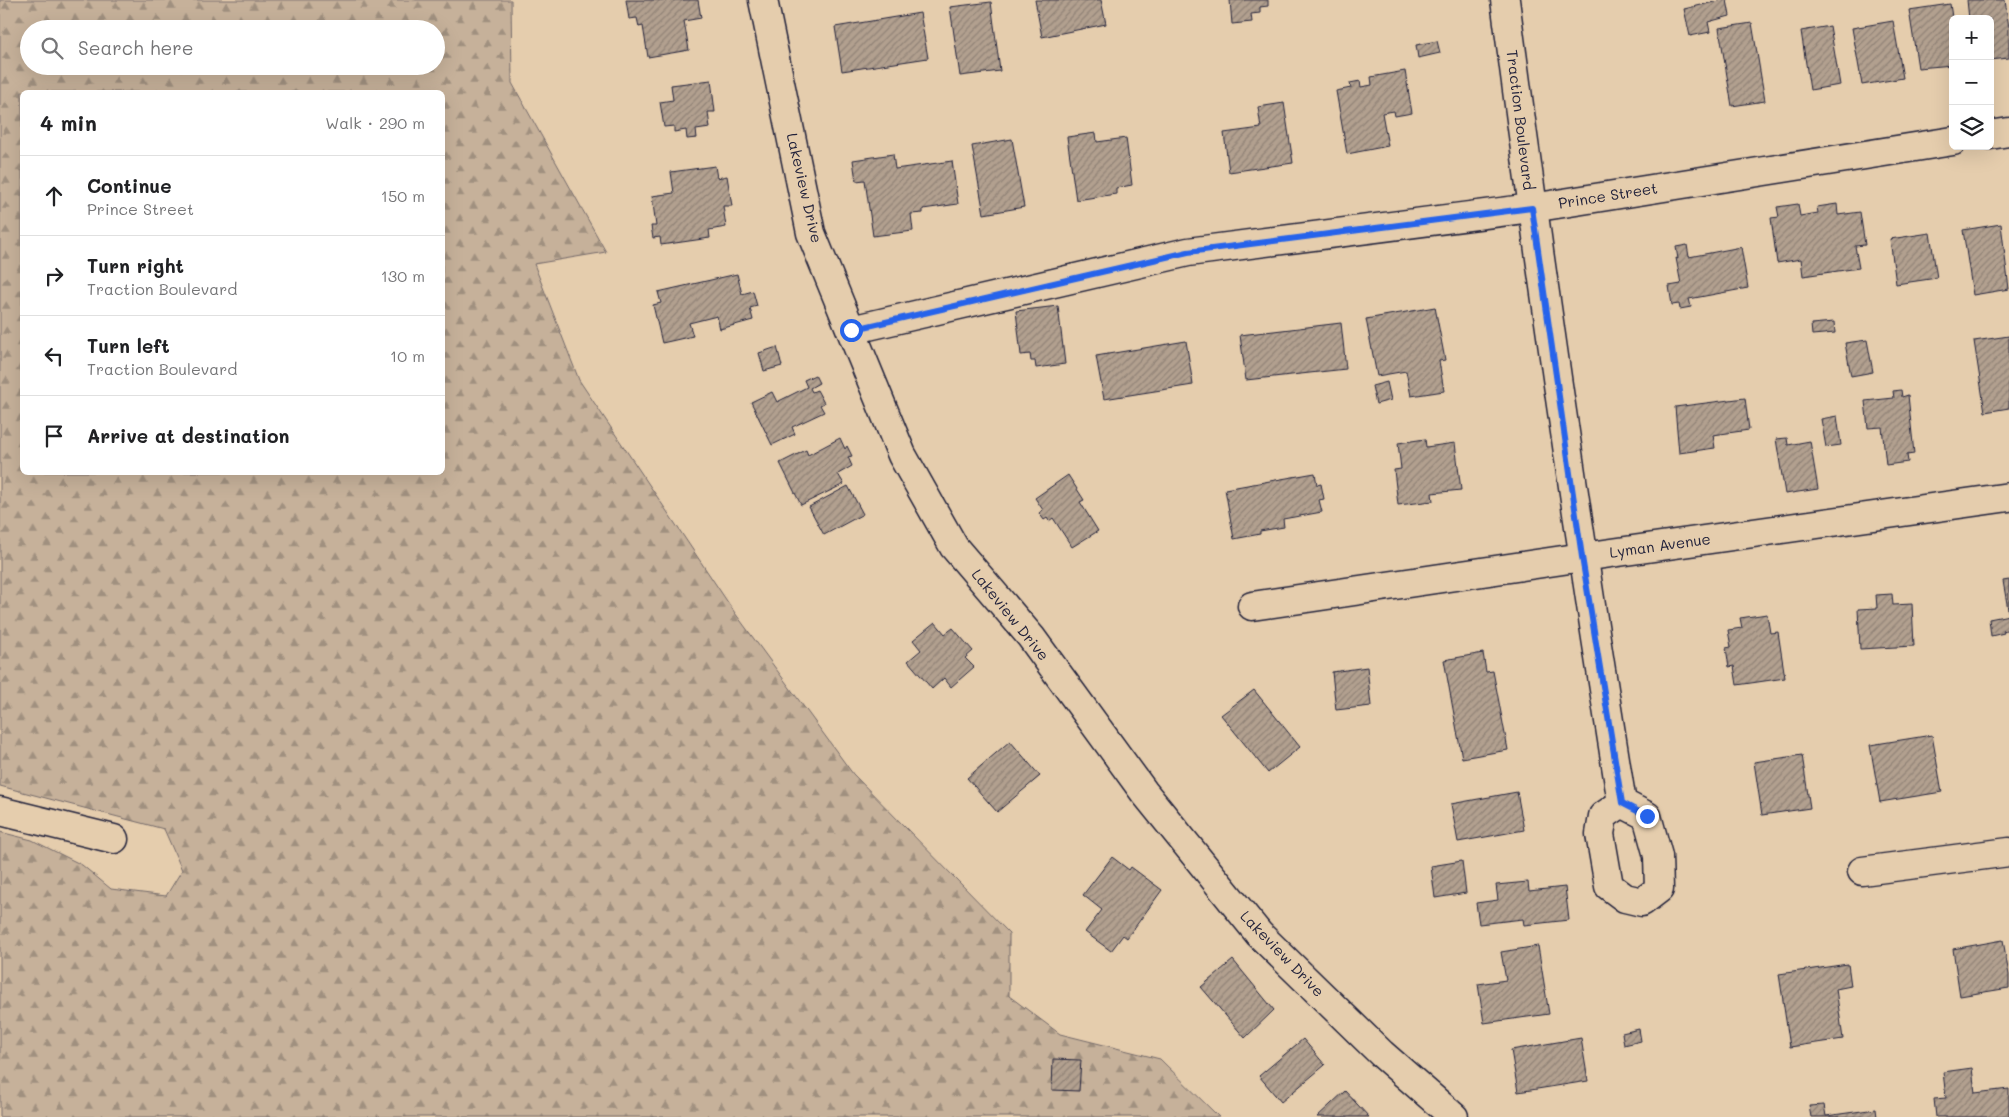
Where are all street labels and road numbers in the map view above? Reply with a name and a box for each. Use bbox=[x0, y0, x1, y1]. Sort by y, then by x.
street label: Traction Boulevard bbox=[1502, 49, 1540, 191]
street label: Lakeview Drive bbox=[783, 131, 827, 245]
street label: Prince Street bbox=[1557, 177, 1659, 213]
street label: Lyman Avenue bbox=[1608, 528, 1712, 562]
street label: Lakeview Drive bbox=[968, 564, 1054, 664]
street label: Lakeview Drive bbox=[1236, 906, 1329, 1001]

